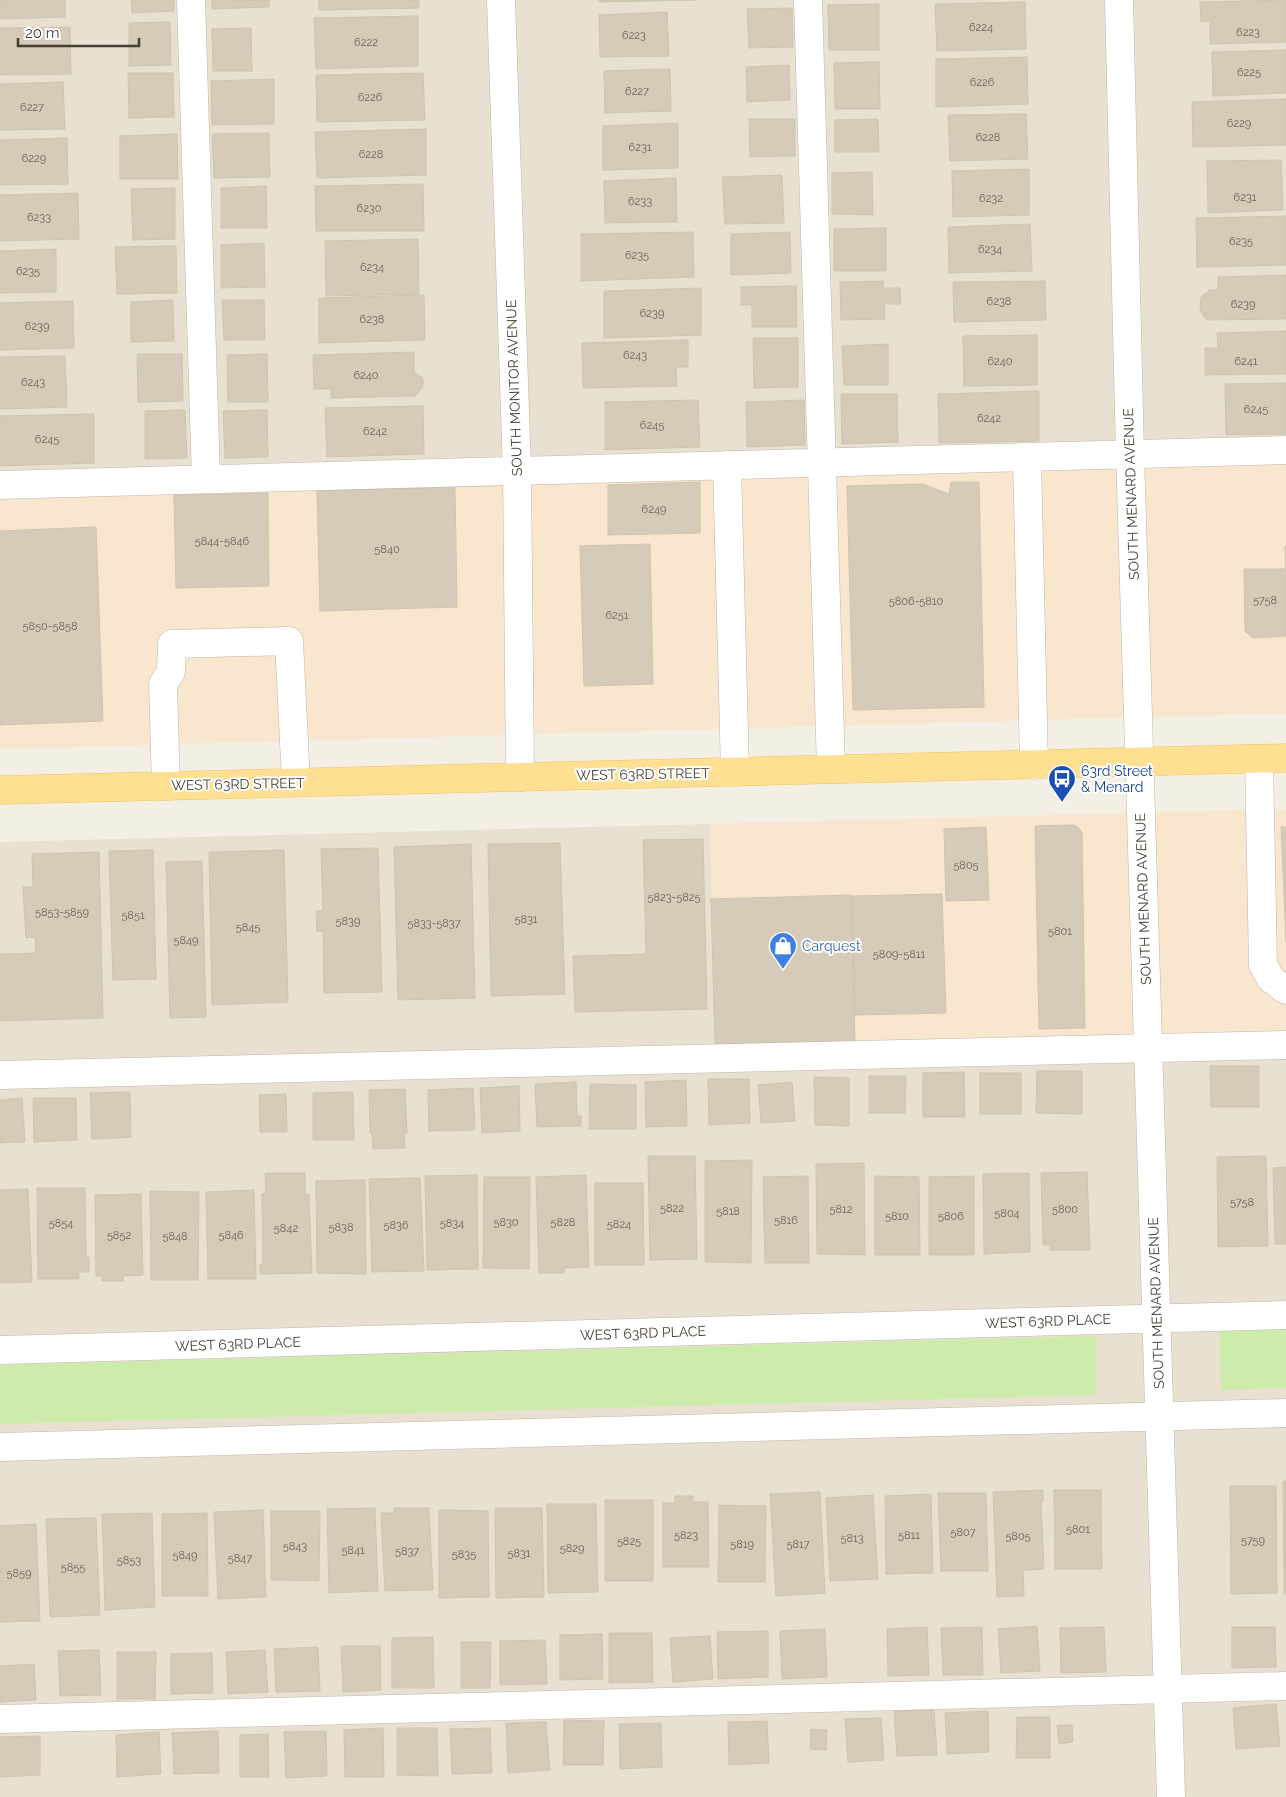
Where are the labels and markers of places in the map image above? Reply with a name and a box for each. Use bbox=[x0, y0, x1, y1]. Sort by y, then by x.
place label: 63rd Street & Menard bbox=[1081, 763, 1153, 795]
bus stop icon: 63rd Street & Menard bbox=[1047, 764, 1077, 803]
shop icon: Carquest bbox=[768, 931, 798, 970]
place label: Carquest bbox=[802, 938, 861, 954]

